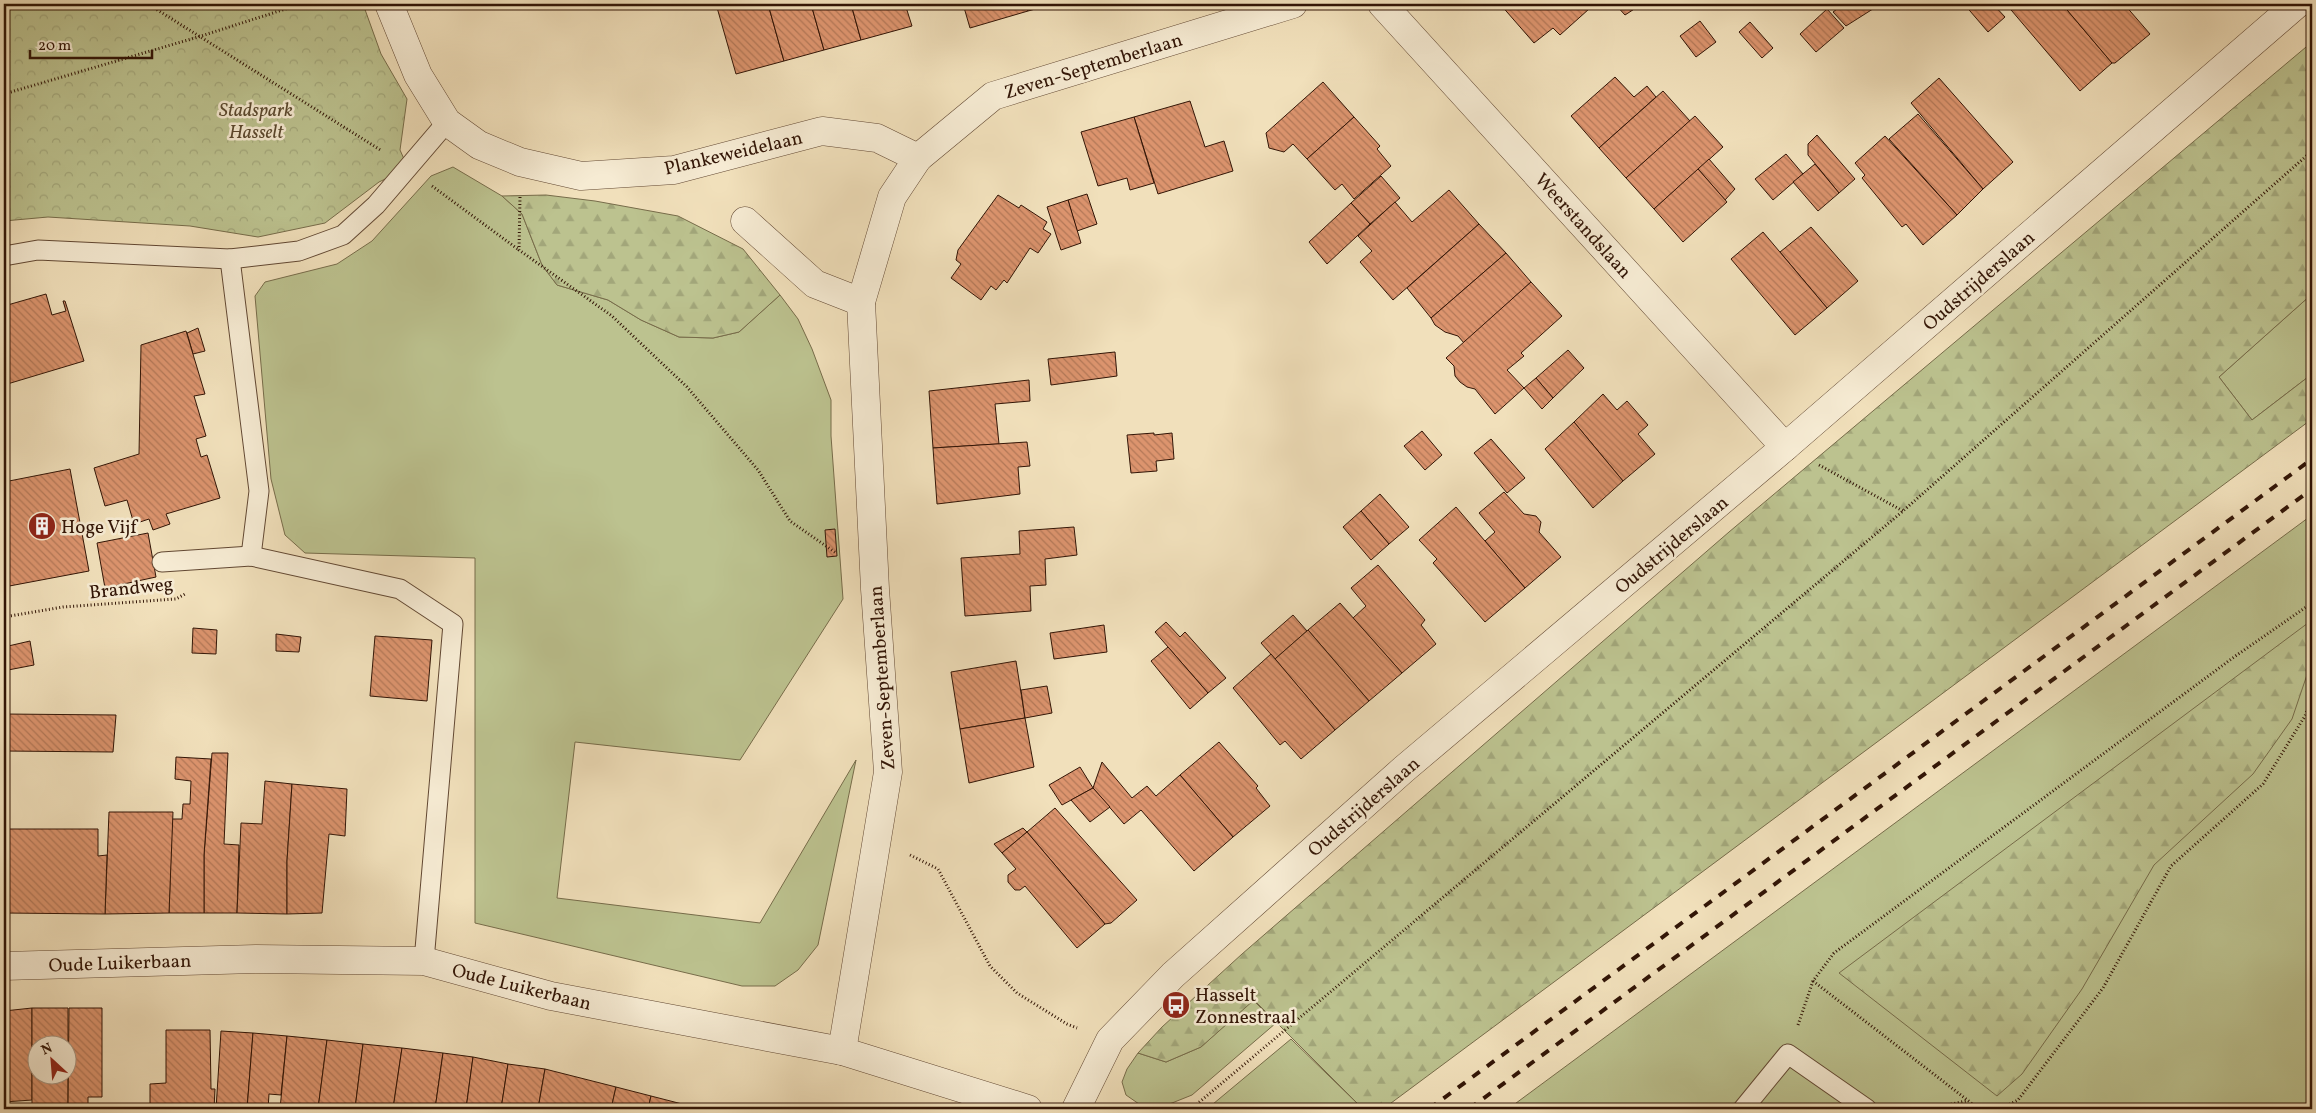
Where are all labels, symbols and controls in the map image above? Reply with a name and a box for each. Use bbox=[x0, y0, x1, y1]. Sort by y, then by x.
street label: Zeven-Septemberlaan bbox=[1001, 27, 1186, 106]
scale bar bbox=[30, 28, 152, 60]
text: 20 m bbox=[38, 36, 71, 57]
park label: Stadspark Hasselt bbox=[219, 98, 293, 146]
street label: Plankeweidelaan bbox=[662, 125, 805, 183]
street label: Weerstandslaan bbox=[1528, 168, 1637, 285]
street label: Oudstrijderslaan bbox=[1918, 226, 2041, 337]
street label: Oudstrijderslaan bbox=[1610, 490, 1735, 601]
building icon: Hoge Vijf bbox=[27, 511, 57, 541]
place label: Hoge Vijf bbox=[61, 515, 138, 541]
street label: Brandweg bbox=[88, 572, 175, 606]
street label: Zeven-Septemberlaan bbox=[864, 585, 902, 771]
street label: Oudstrijderslaan bbox=[1303, 752, 1426, 863]
street label: Oude Luikerbaan bbox=[48, 949, 192, 979]
street label: Oude Luikerbaan bbox=[449, 958, 594, 1018]
place label: Hasselt Zonnestraal bbox=[1195, 983, 1296, 1031]
bus stop icon: Hasselt Zonnestraal bbox=[1161, 990, 1191, 1020]
north arrow bbox=[28, 1036, 78, 1086]
text: N bbox=[38, 1039, 56, 1060]

